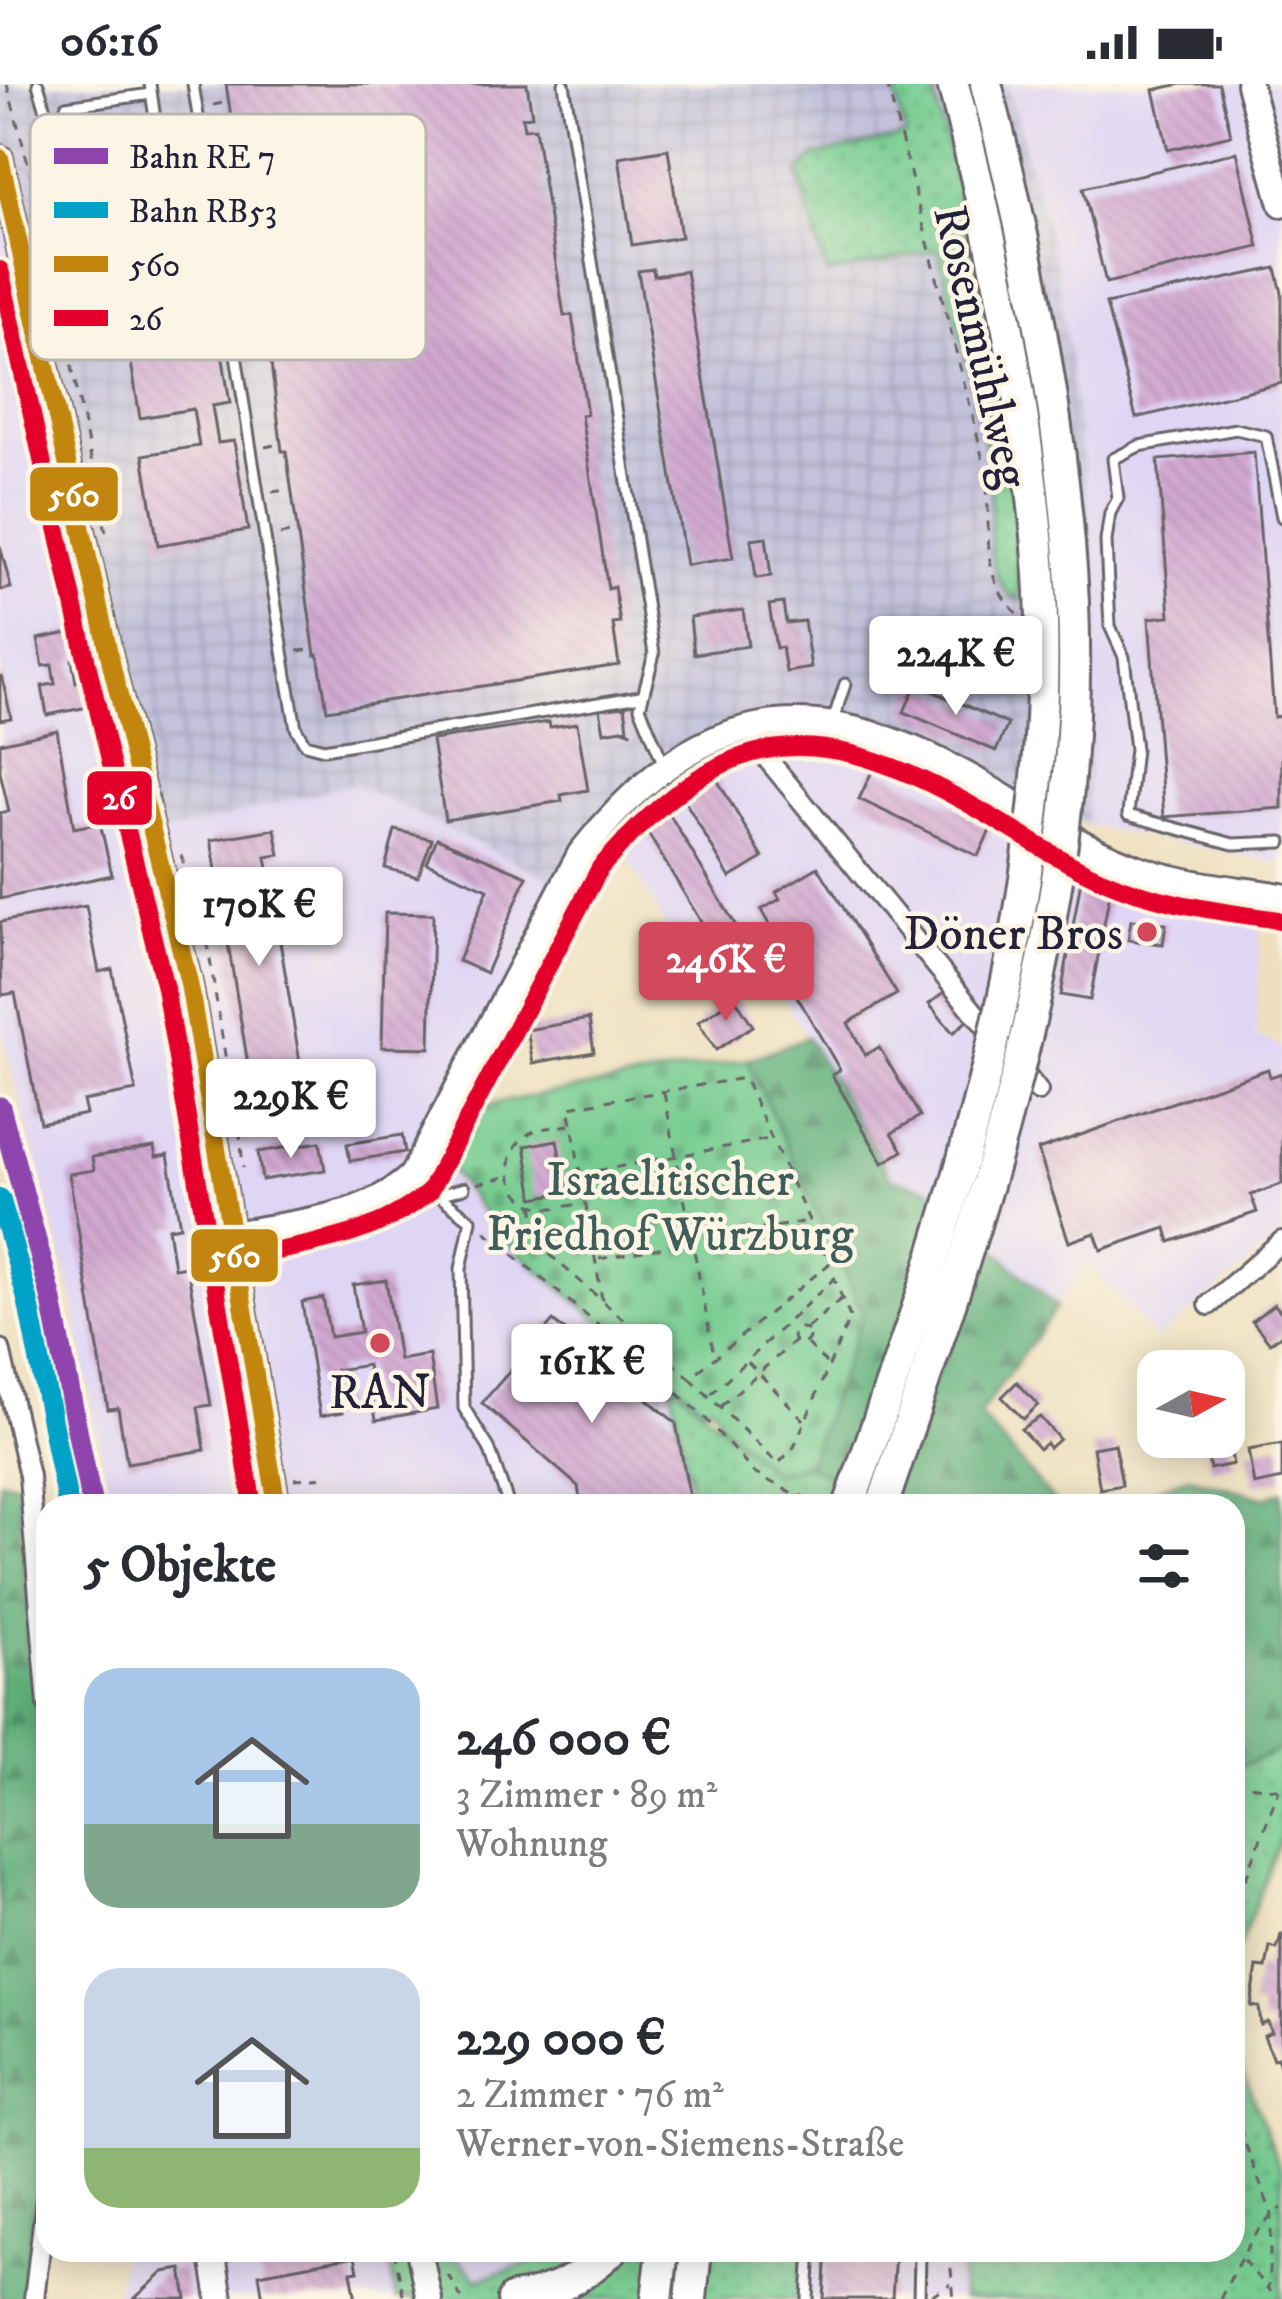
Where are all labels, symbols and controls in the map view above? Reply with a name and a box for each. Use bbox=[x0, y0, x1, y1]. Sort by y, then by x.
text: 06:16 bbox=[60, 14, 159, 70]
legend bbox=[30, 114, 426, 360]
text: Bahn RE 7 bbox=[129, 138, 275, 179]
text: Bahn RB53 bbox=[129, 192, 277, 233]
street label: Rosenmühlweg bbox=[918, 200, 1042, 494]
text: 560 bbox=[129, 246, 180, 287]
text: 26 bbox=[129, 300, 164, 341]
line badge: 560 bbox=[28, 465, 120, 523]
text: 560 bbox=[47, 476, 100, 517]
pin: 224K € bbox=[858, 616, 1054, 718]
text: 224K € bbox=[896, 630, 1016, 679]
line badge: 26 bbox=[85, 769, 154, 827]
text: 26 bbox=[102, 779, 138, 820]
pin: 170K € bbox=[161, 867, 357, 969]
text: 170K € bbox=[202, 881, 316, 930]
place label: Döner Bros bbox=[904, 905, 1123, 965]
marker: Döner Bros bbox=[1134, 919, 1160, 945]
pin: 246K € bbox=[628, 922, 824, 1024]
text: 246K € bbox=[666, 936, 786, 985]
pin: 229K € bbox=[193, 1059, 389, 1161]
text: 229K € bbox=[233, 1073, 349, 1122]
park label: Israelitischer Friedhof Würzburg bbox=[486, 1151, 854, 1266]
line badge: 560 bbox=[189, 1227, 280, 1284]
text: 560 bbox=[208, 1237, 261, 1278]
pin: 161K € bbox=[494, 1324, 690, 1426]
marker: RAN bbox=[367, 1330, 393, 1356]
text: 161K € bbox=[538, 1338, 646, 1387]
north arrow bbox=[1137, 1350, 1245, 1458]
map controls bbox=[1137, 1350, 1245, 1458]
place label: RAN bbox=[329, 1364, 431, 1424]
icon: filters bbox=[1131, 1533, 1197, 1599]
text: 5 Objekte bbox=[84, 1534, 276, 1598]
text: 246 000 € bbox=[456, 1707, 671, 1771]
icon: home bbox=[180, 1716, 324, 1860]
text: 3 Zimmer · 89 m² bbox=[456, 1771, 717, 1820]
text: Wohnung bbox=[456, 1820, 607, 1869]
text: 229 000 € bbox=[456, 2007, 666, 2071]
icon: home bbox=[180, 2016, 324, 2160]
text: 2 Zimmer · 76 m² bbox=[456, 2071, 724, 2120]
text: Werner-von-Siemens-Straße bbox=[456, 2120, 904, 2169]

